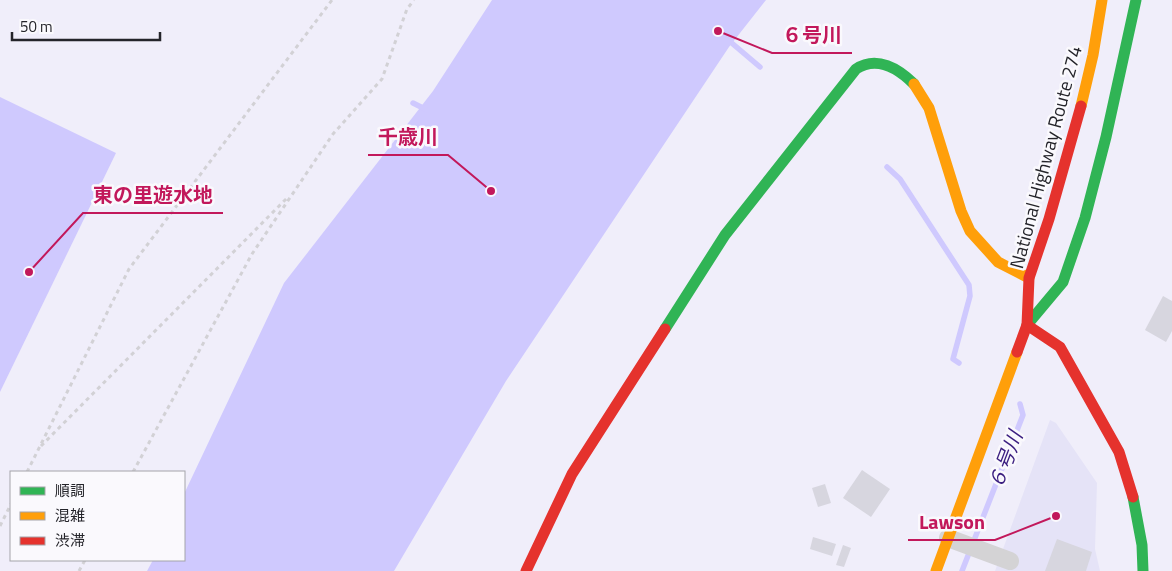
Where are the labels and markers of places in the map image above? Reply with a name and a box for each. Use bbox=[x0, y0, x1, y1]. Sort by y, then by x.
callout: ６号川 bbox=[772, 18, 852, 53]
callout: 千歳川 bbox=[368, 120, 448, 155]
callout: 東の里遊水地 bbox=[83, 178, 223, 213]
callout: Lawson bbox=[908, 505, 995, 540]

